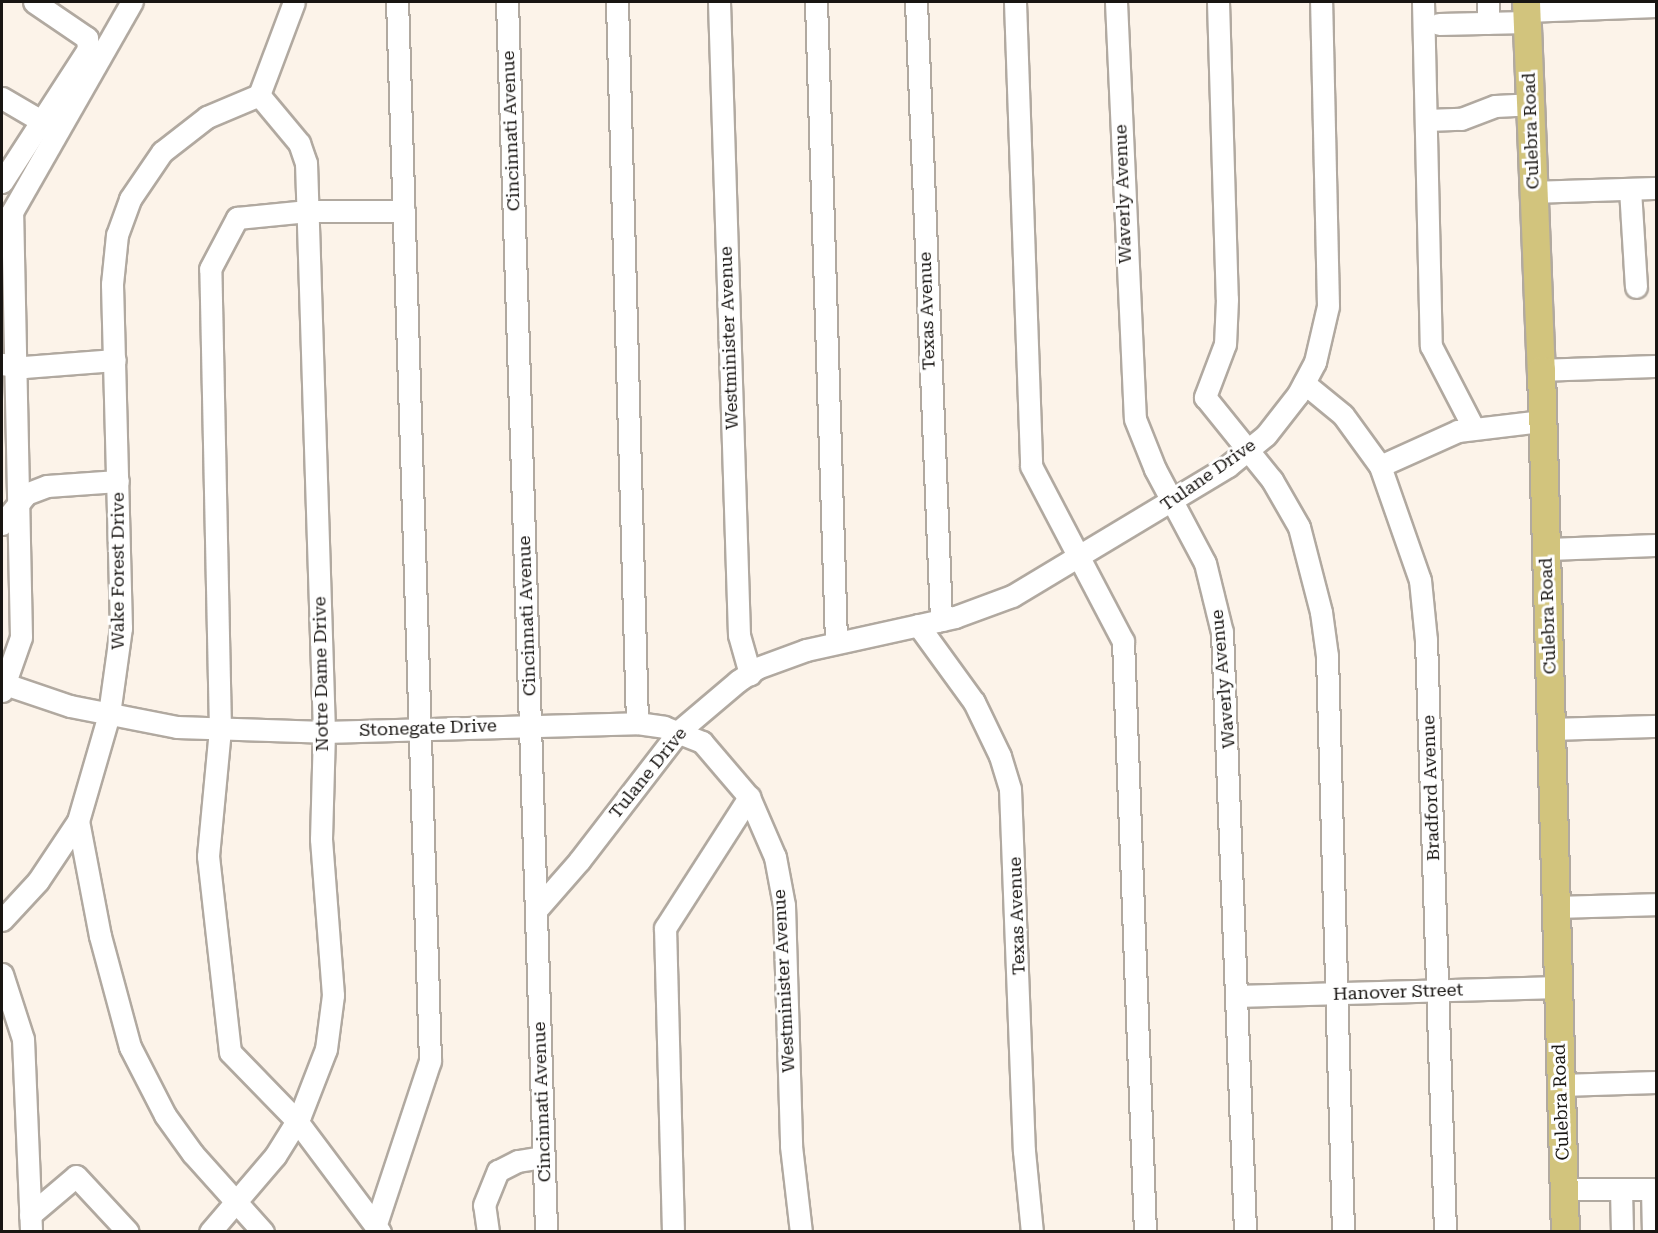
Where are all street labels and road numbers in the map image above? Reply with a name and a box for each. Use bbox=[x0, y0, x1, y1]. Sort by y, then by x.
street label: Cincinnati Avenue bbox=[497, 50, 525, 212]
street label: Culebra Road bbox=[1518, 72, 1544, 190]
street label: Waverly Avenue bbox=[1110, 124, 1136, 264]
street label: Westminister Avenue bbox=[715, 246, 743, 430]
street label: Texas Avenue bbox=[914, 252, 940, 370]
street label: Tulane Drive bbox=[1156, 434, 1260, 516]
street label: Wake Forest Drive bbox=[107, 492, 129, 650]
street label: Cincinnati Avenue bbox=[513, 535, 541, 697]
street label: Culebra Road bbox=[1535, 557, 1561, 675]
street label: Notre Dame Drive bbox=[309, 596, 333, 752]
street label: Waverly Avenue bbox=[1206, 609, 1240, 749]
street label: Stonegate Drive bbox=[359, 715, 497, 741]
street label: Bradford Avenue bbox=[1418, 715, 1444, 861]
street label: Tulane Drive bbox=[605, 723, 691, 823]
street label: Texas Avenue bbox=[1004, 857, 1030, 975]
street label: Westminister Avenue bbox=[768, 889, 800, 1073]
street label: Hanover Street bbox=[1332, 979, 1464, 1005]
street label: Cincinnati Avenue bbox=[528, 1021, 556, 1183]
street label: Culebra Road bbox=[1548, 1043, 1574, 1161]

